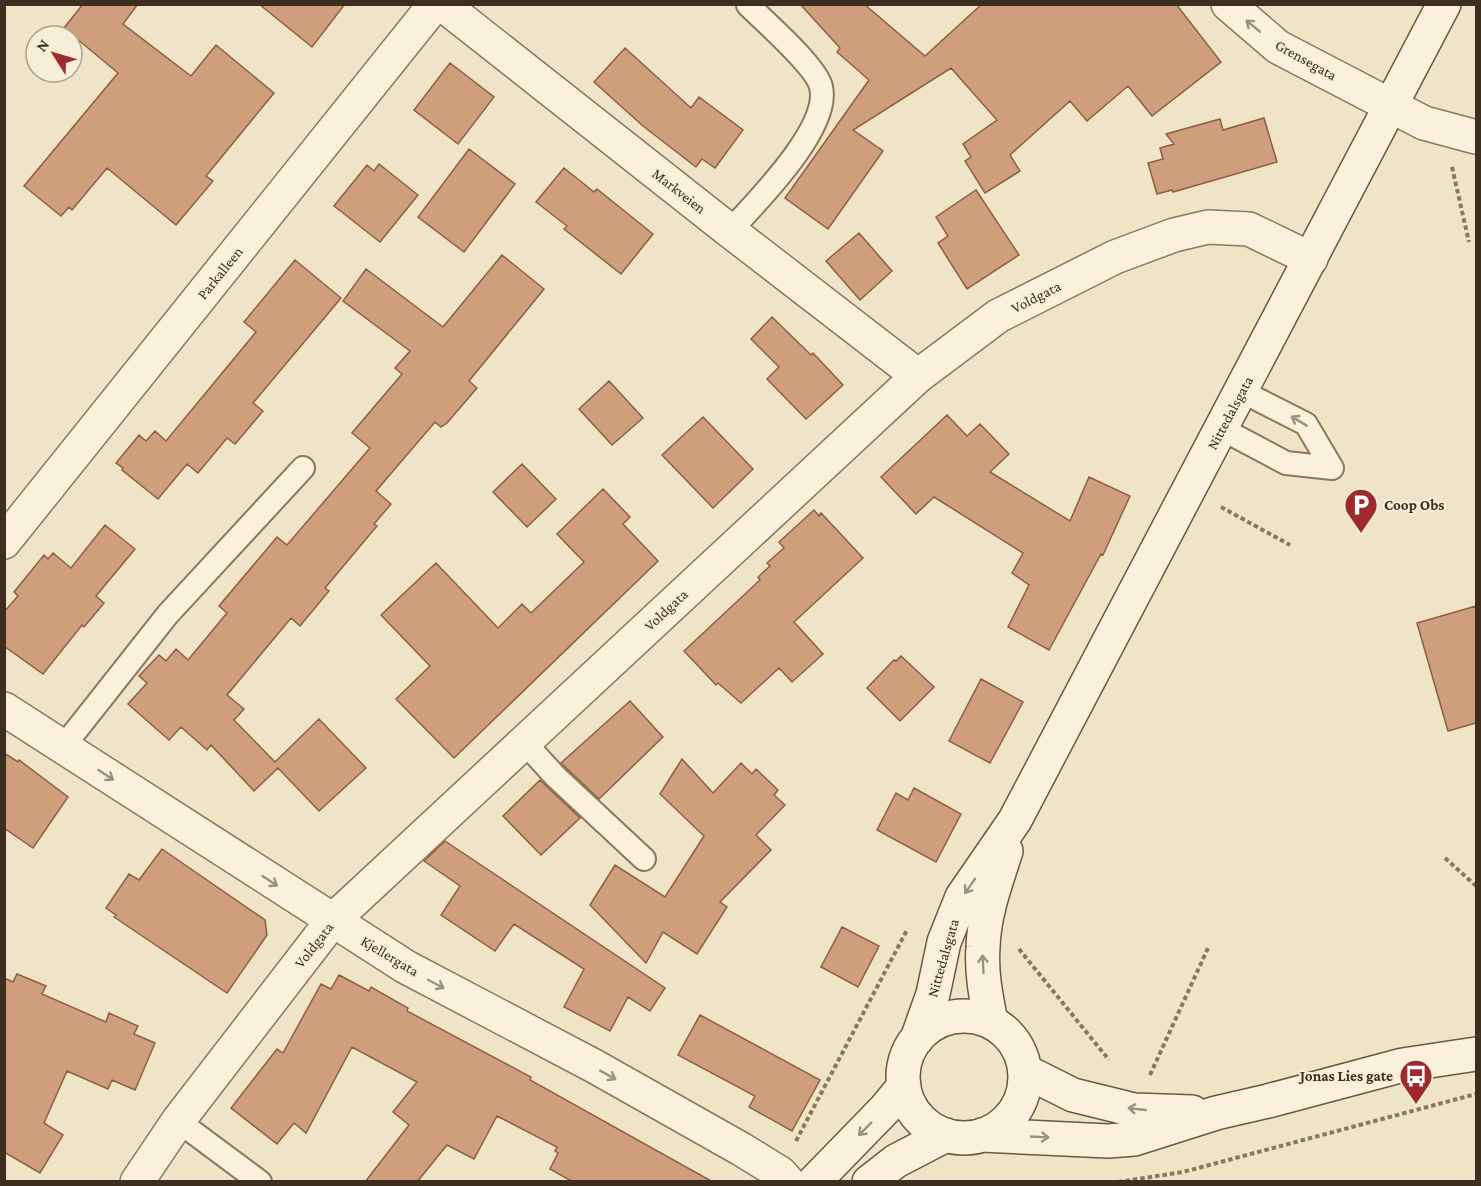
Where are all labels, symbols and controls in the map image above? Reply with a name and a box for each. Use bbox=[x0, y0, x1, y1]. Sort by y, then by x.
one-way arrow bbox=[1245, 20, 1261, 33]
north arrow bbox=[24, 24, 84, 84]
text: N bbox=[32, 36, 53, 55]
street label: Grensegata bbox=[1272, 37, 1339, 84]
street label: Markveien bbox=[649, 165, 709, 217]
street label: Parkalleen bbox=[194, 244, 246, 302]
street label: Voldgata bbox=[1009, 278, 1064, 317]
street label: Nittedalsgata bbox=[1204, 374, 1257, 453]
one-way arrow bbox=[1291, 415, 1308, 427]
parking icon: Coop Obs bbox=[1343, 487, 1379, 534]
place label: Coop Obs bbox=[1384, 497, 1444, 513]
street label: Voldgata bbox=[641, 586, 692, 635]
one-way arrow bbox=[98, 769, 114, 781]
one-way arrow bbox=[261, 875, 278, 887]
one-way arrow bbox=[964, 877, 976, 893]
street label: Nittedalsgata bbox=[924, 917, 963, 999]
street label: Voldgata bbox=[291, 919, 337, 971]
street label: Kjellergata bbox=[358, 933, 422, 980]
one-way arrow bbox=[978, 955, 989, 975]
one-way arrow bbox=[427, 978, 444, 990]
bus stop icon: Jonas Lies gate bbox=[1398, 1058, 1434, 1105]
place label: Jonas Lies gate bbox=[1298, 1068, 1393, 1084]
one-way arrow bbox=[599, 1069, 616, 1081]
one-way arrow bbox=[1127, 1103, 1147, 1114]
one-way arrow bbox=[857, 1122, 872, 1137]
one-way arrow bbox=[1030, 1132, 1050, 1143]

